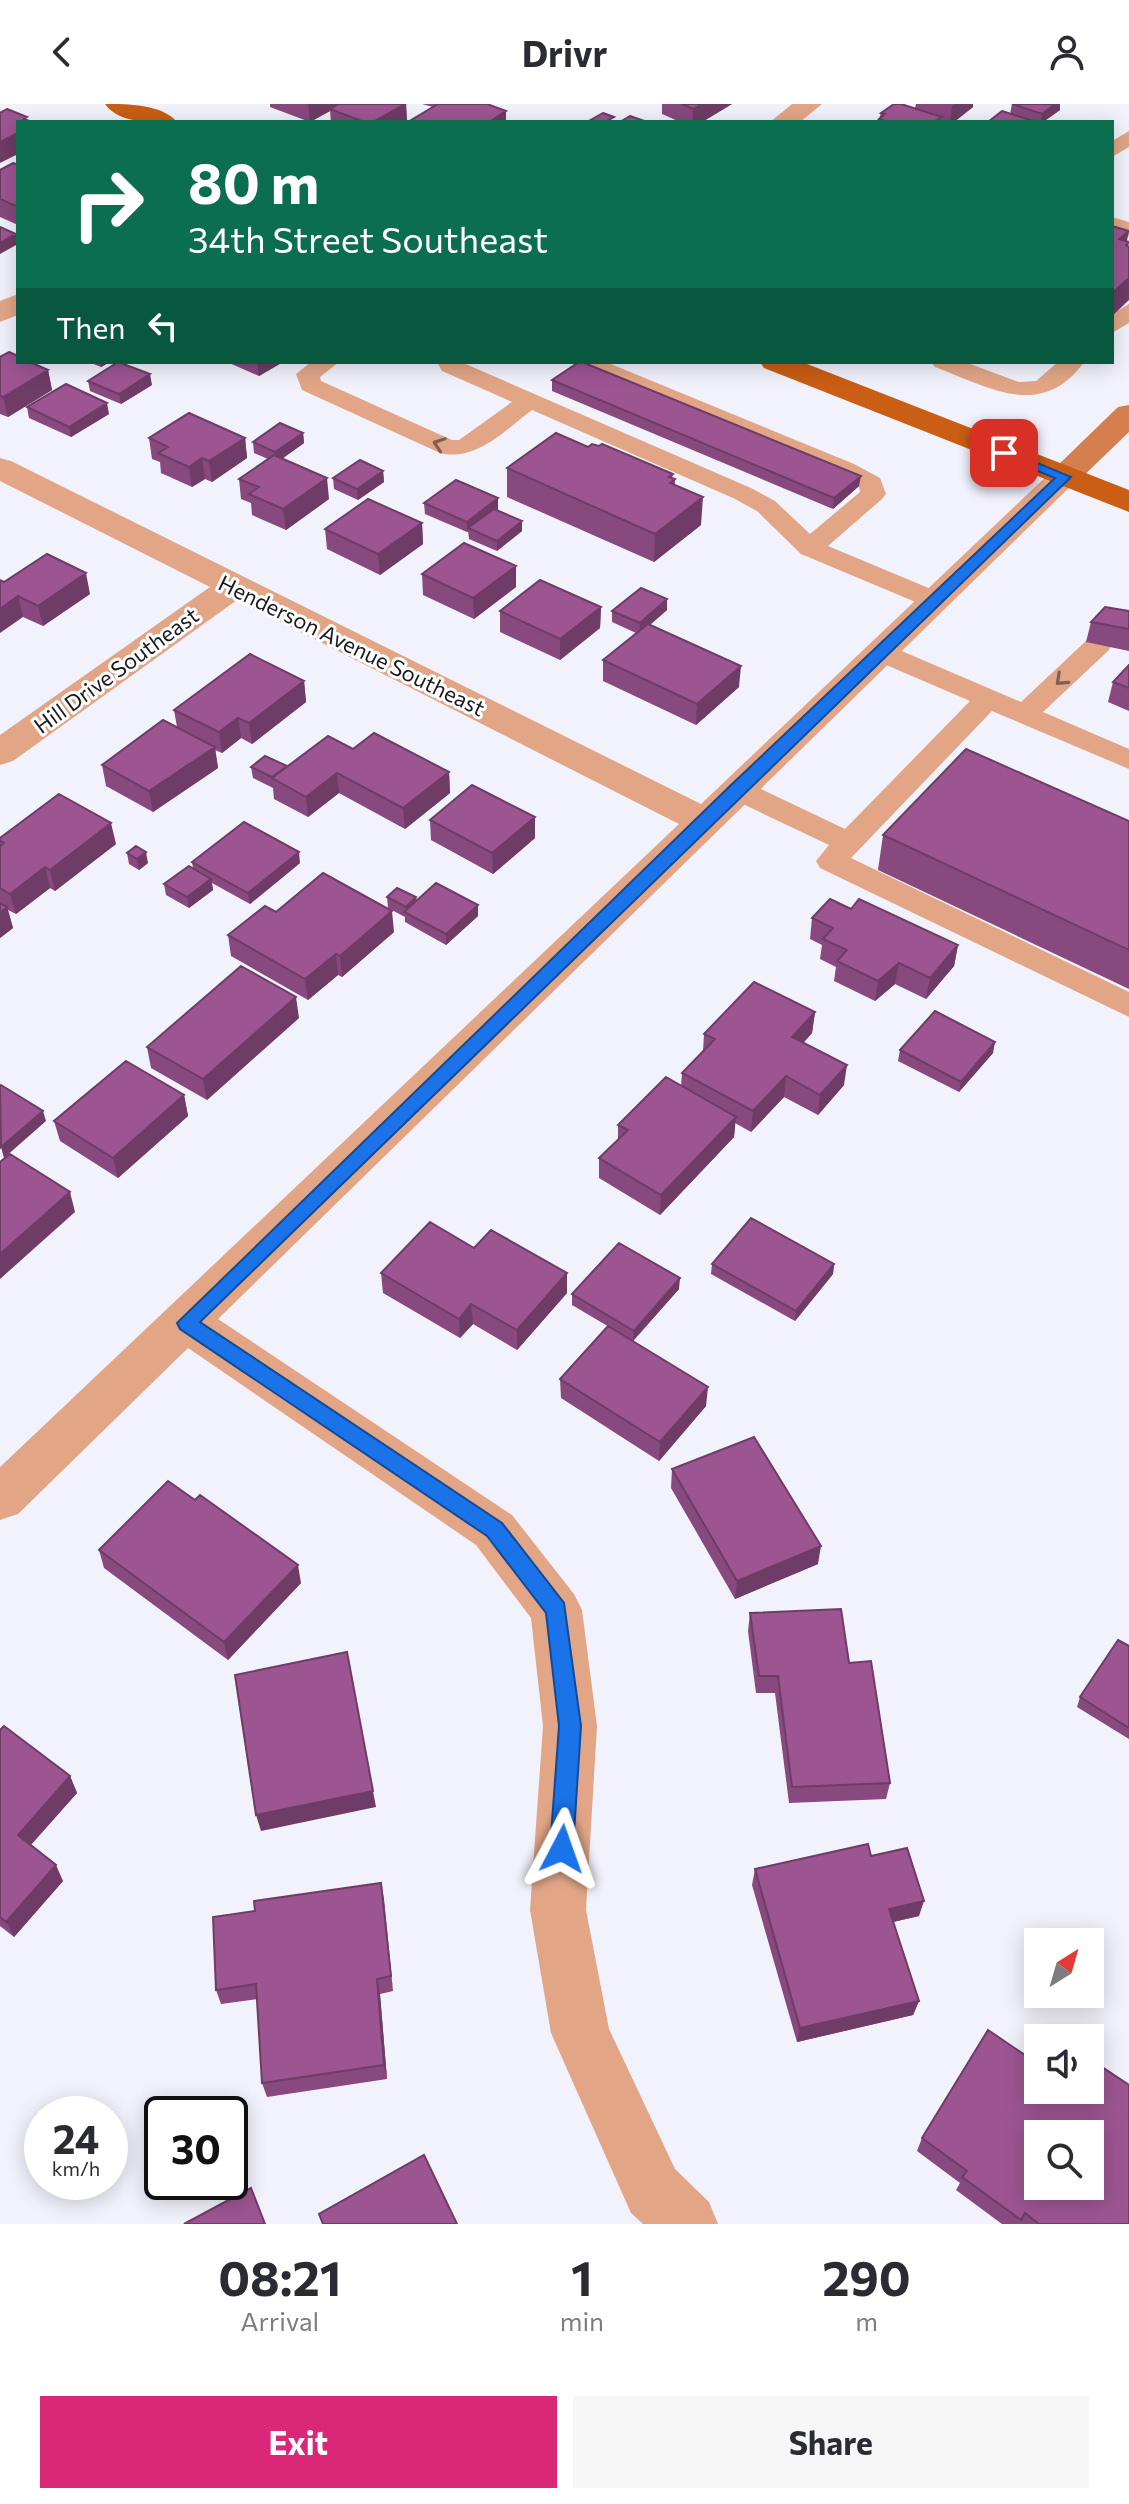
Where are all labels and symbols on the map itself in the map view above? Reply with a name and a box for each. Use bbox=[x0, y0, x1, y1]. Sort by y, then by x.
pin bbox=[970, 419, 1038, 487]
one-way arrow bbox=[433, 437, 447, 453]
street label: Henderson Avenue Southeast bbox=[214, 569, 490, 721]
street label: Hill Drive Southeast bbox=[28, 601, 204, 739]
one-way arrow bbox=[1056, 670, 1070, 685]
position arrow bbox=[520, 1807, 604, 1891]
north arrow bbox=[1024, 1928, 1104, 2008]
speed limit sign: 30 bbox=[144, 2096, 248, 2200]

